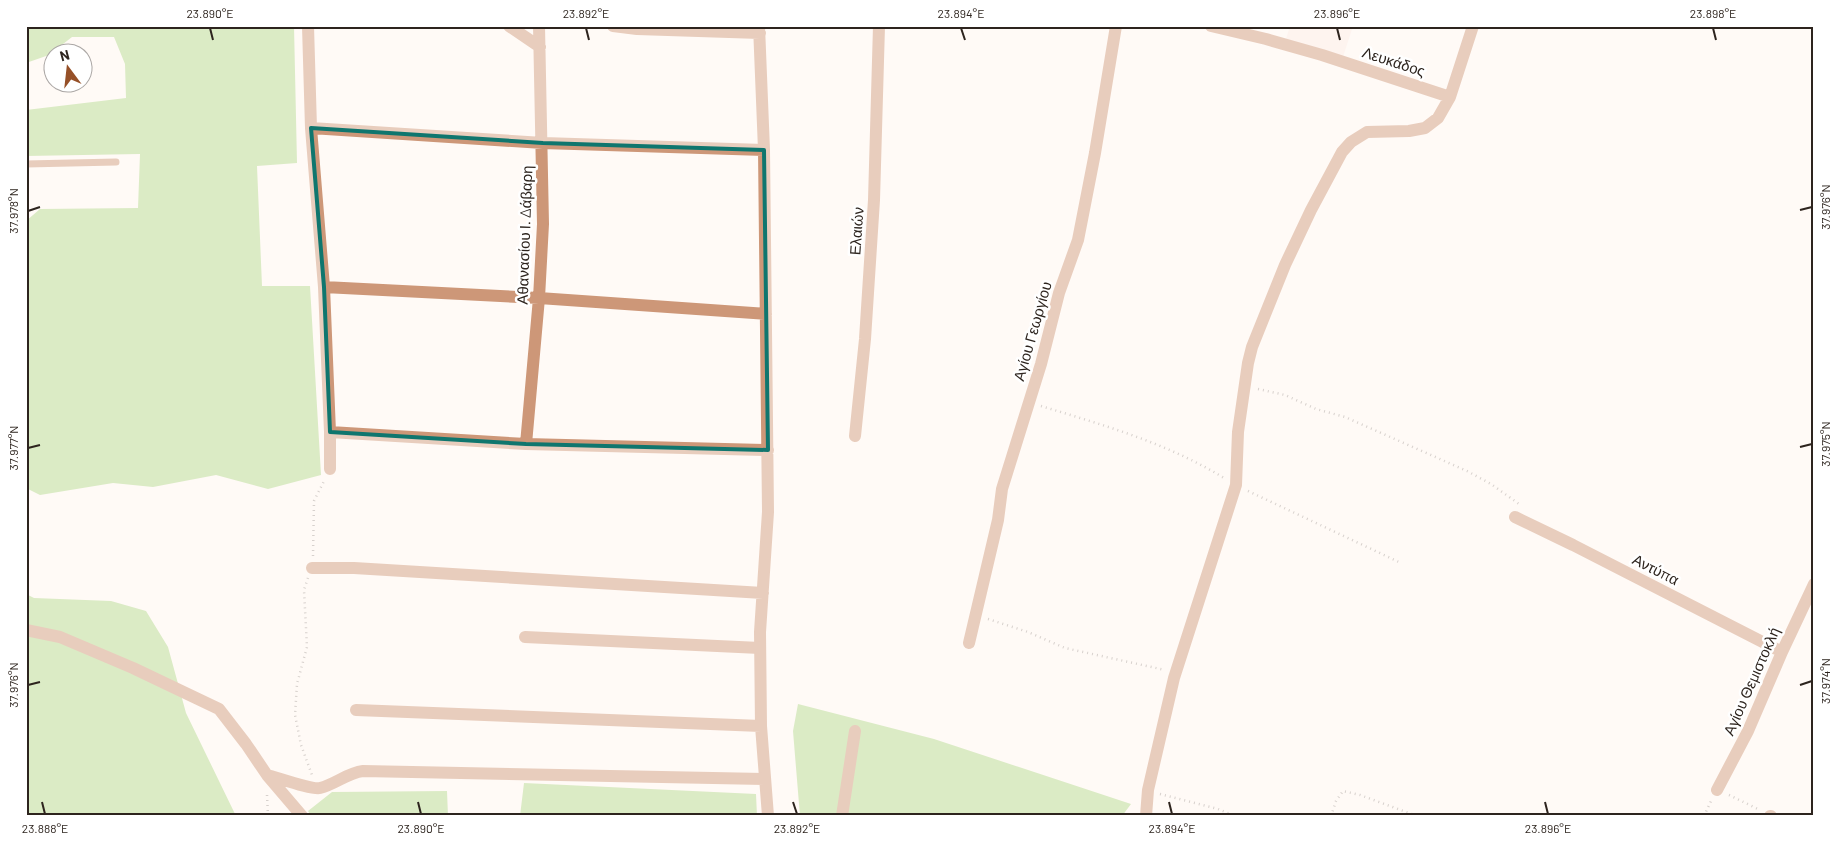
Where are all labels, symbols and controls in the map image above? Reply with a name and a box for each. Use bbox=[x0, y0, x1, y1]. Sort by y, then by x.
text: 23.890°E bbox=[187, 6, 234, 20]
text: 23.892°E bbox=[563, 6, 609, 20]
text: 23.894°E bbox=[938, 6, 984, 20]
text: 23.896°E bbox=[1314, 6, 1360, 20]
text: 23.898°E bbox=[1690, 6, 1736, 20]
north arrow bbox=[42, 42, 92, 92]
street label: Λευκάδος bbox=[1360, 42, 1428, 80]
text: N bbox=[58, 46, 71, 64]
street label: Αθανασίου Ι. Δάβαρη bbox=[513, 165, 535, 305]
text: 37.976°N bbox=[1818, 184, 1832, 230]
text: 37.978°N bbox=[6, 188, 20, 234]
street label: Ελαιών bbox=[845, 206, 867, 256]
street label: Αγίου Γεωργίου bbox=[1009, 279, 1055, 383]
text: 37.975°N bbox=[1818, 421, 1832, 467]
text: 37.977°N bbox=[6, 426, 20, 470]
street label: Αντύπα bbox=[1630, 550, 1683, 588]
street label: Αγίου Θεμιστοκλή bbox=[1719, 624, 1783, 738]
text: 37.974°N bbox=[1818, 658, 1832, 704]
text: 37.976°N bbox=[6, 662, 20, 708]
text: 23.888°E bbox=[22, 821, 68, 835]
text: 23.890°E bbox=[398, 821, 445, 835]
text: 23.892°E bbox=[774, 821, 820, 835]
text: 23.894°E bbox=[1149, 821, 1195, 835]
text: 23.896°E bbox=[1525, 821, 1571, 835]

